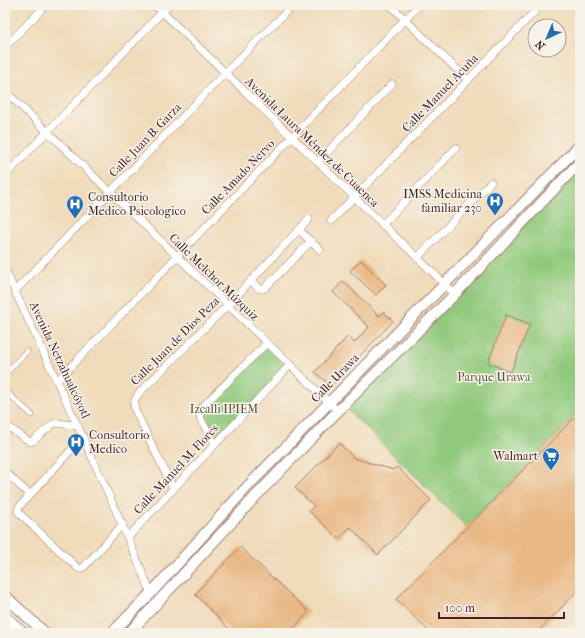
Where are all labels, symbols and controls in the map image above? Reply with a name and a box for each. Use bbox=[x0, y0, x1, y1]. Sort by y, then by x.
north arrow bbox=[527, 18, 567, 58]
text: N bbox=[532, 37, 548, 52]
street label: Calle Manuel Acuña bbox=[399, 51, 481, 135]
street label: Avenida Laura Méndez de Cuaenca bbox=[242, 74, 382, 210]
street label: Calle Juan B. Garza bbox=[106, 100, 184, 180]
street label: Calle Amado Nervo bbox=[199, 137, 277, 217]
place label: IMSS Medicina familiar 230 bbox=[403, 187, 482, 215]
place label: Consultorio Medico Psicologico bbox=[88, 190, 186, 218]
hospital icon: IMSS Medicina familiar 230 bbox=[485, 191, 505, 216]
hospital icon: Consultorio Medico Psicologico bbox=[65, 194, 85, 219]
street label: Calle Melchor Múzquiz bbox=[166, 231, 262, 324]
street label: Calle Juan de Dios Peza bbox=[128, 294, 222, 388]
street label: Avenida Netzahualcóyotl bbox=[26, 298, 94, 421]
street label: Calle Urawa bbox=[308, 350, 362, 405]
park label: Parque Urawa bbox=[457, 370, 531, 384]
park label: Izcalli IPIEM bbox=[190, 402, 258, 416]
street label: Calle Manuel M. Flores bbox=[131, 421, 222, 517]
place label: Consultorio Medico bbox=[89, 428, 149, 456]
hospital icon: Consultorio Medico bbox=[66, 432, 86, 457]
supermarket icon: Walmart bbox=[541, 446, 561, 471]
place label: Walmart bbox=[492, 449, 539, 463]
scale bar bbox=[439, 594, 564, 620]
text: 100 m bbox=[445, 601, 475, 615]

